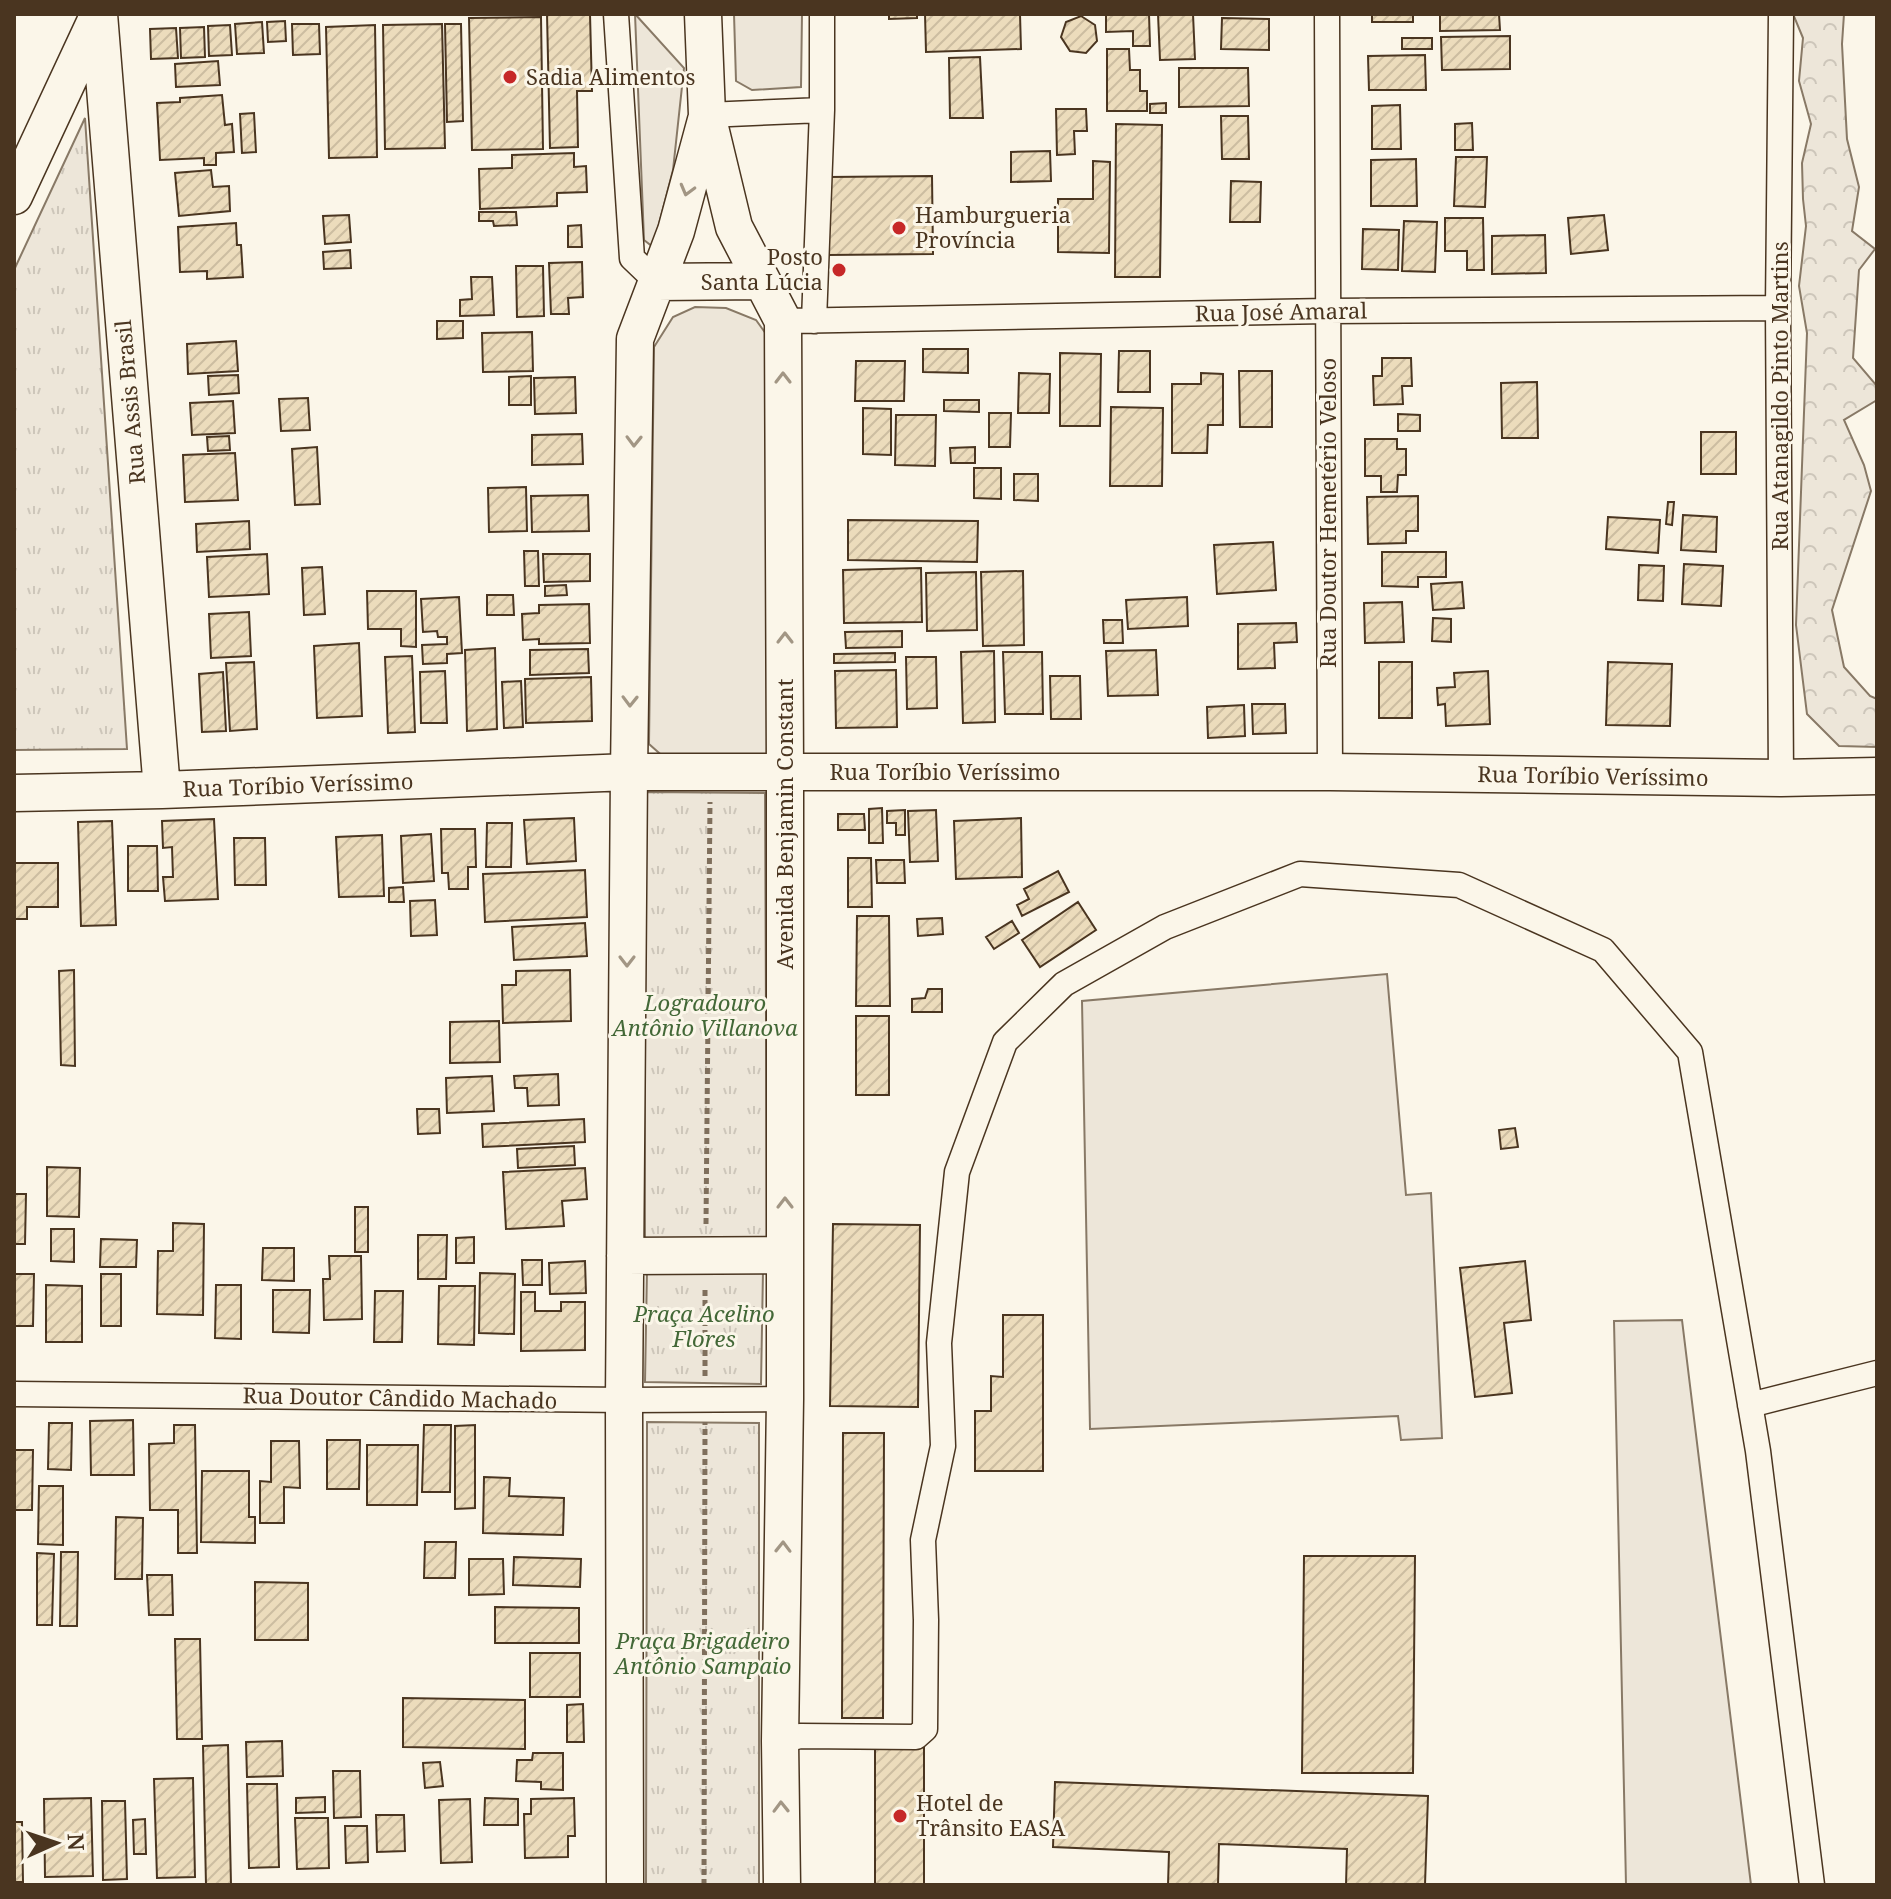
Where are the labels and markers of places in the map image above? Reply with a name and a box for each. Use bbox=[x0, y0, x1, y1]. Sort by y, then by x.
place label: Sadia Alimentos bbox=[526, 61, 696, 91]
marker: Sadia Alimentos bbox=[501, 68, 519, 86]
place label: Hamburgueria Província bbox=[915, 199, 1071, 254]
marker: Hamburgueria Província bbox=[890, 219, 908, 237]
place label: Posto Santa Lúcia bbox=[701, 241, 823, 296]
marker: Posto Santa Lúcia bbox=[830, 261, 848, 279]
place label: Hotel de Trânsito EASA bbox=[916, 1787, 1066, 1842]
marker: Hotel de Trânsito EASA bbox=[891, 1807, 909, 1825]

